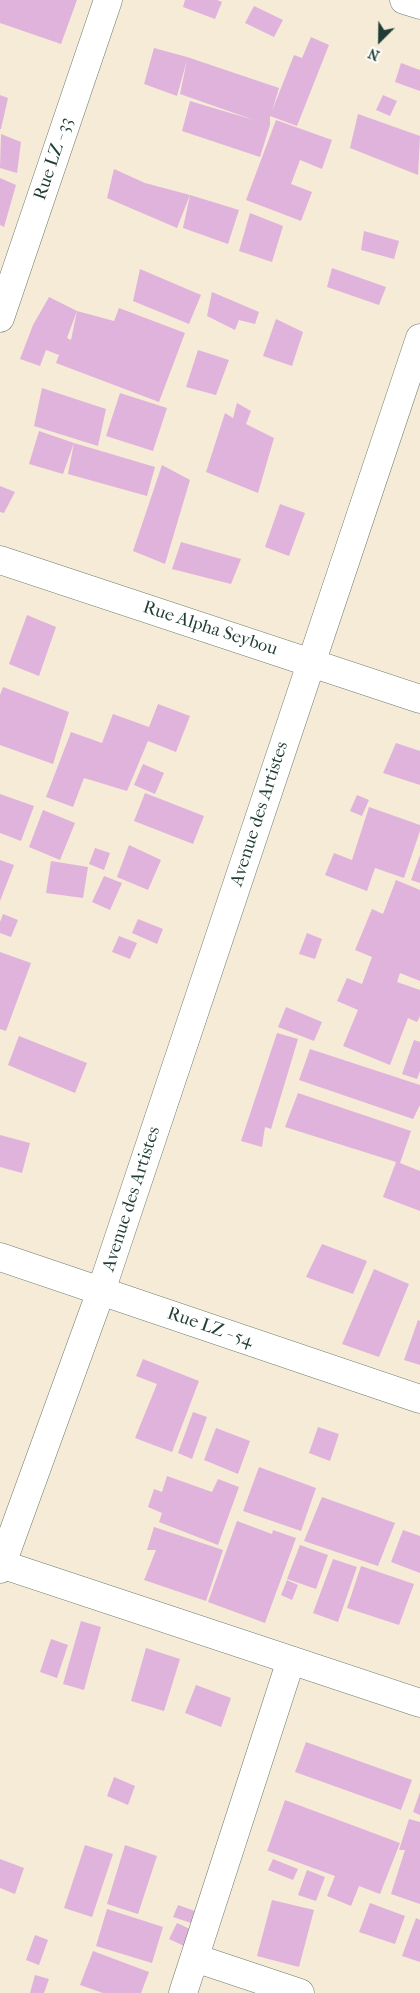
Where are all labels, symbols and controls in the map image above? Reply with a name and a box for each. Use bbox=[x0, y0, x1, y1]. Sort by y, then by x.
north arrow bbox=[355, 15, 405, 65]
text: N bbox=[366, 44, 382, 64]
street label: Rue LZ - 33 bbox=[30, 115, 78, 203]
street label: Rue Alpha Seybou bbox=[140, 597, 280, 661]
street label: Avenue des Artistes bbox=[226, 739, 294, 889]
street label: Avenue des Artistes bbox=[98, 1124, 166, 1274]
street label: Rue LZ - 54 bbox=[164, 1303, 256, 1353]

